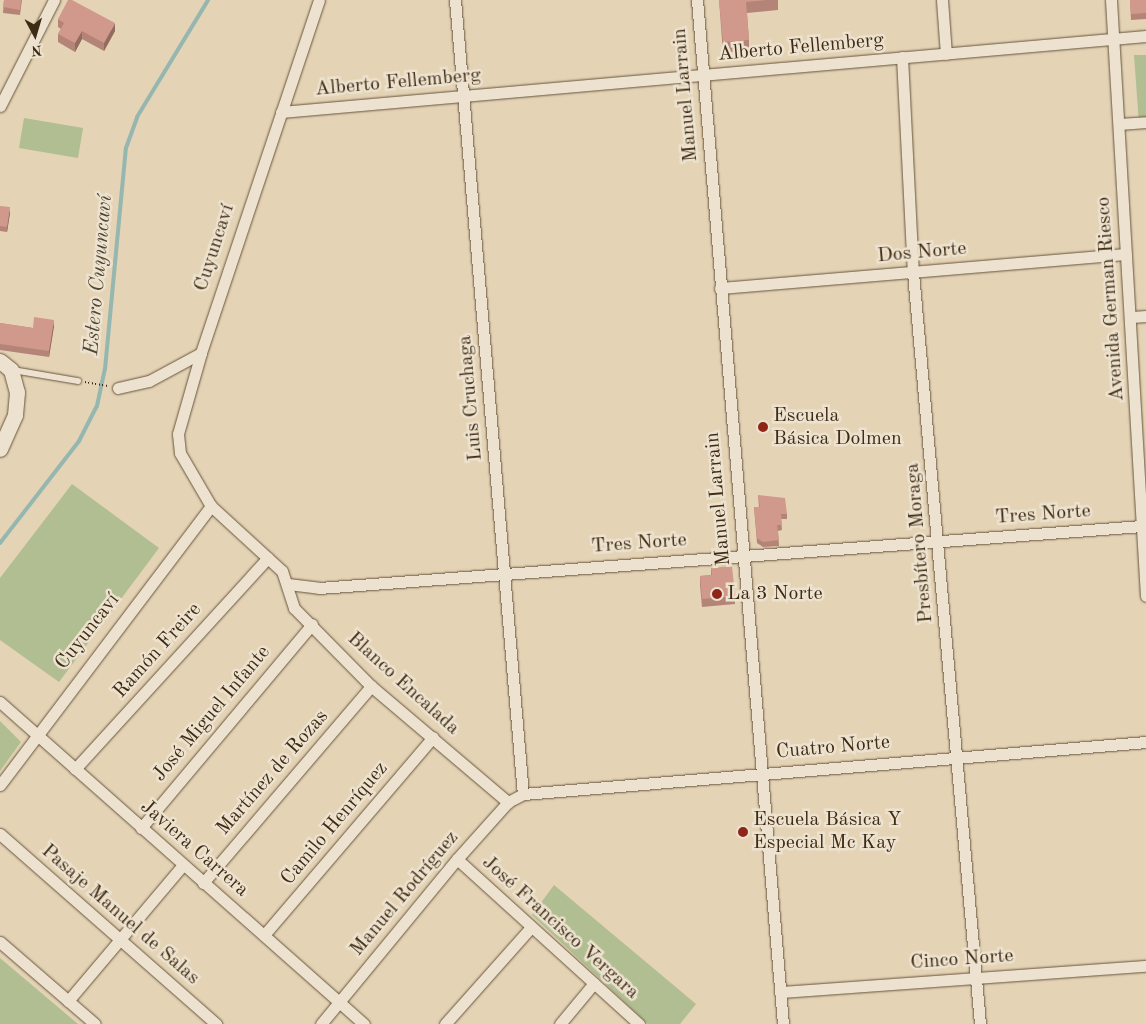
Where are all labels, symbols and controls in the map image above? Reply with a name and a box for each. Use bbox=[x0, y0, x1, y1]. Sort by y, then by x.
north arrow bbox=[10, 10, 60, 60]
street label: Manuel Larrain bbox=[668, 27, 704, 163]
street label: Alberto Fellemberg bbox=[717, 29, 885, 67]
text: N bbox=[31, 42, 43, 57]
street label: Alberto Fellemberg bbox=[314, 64, 482, 102]
water label: Estero Cuyuncaví bbox=[79, 194, 119, 356]
street label: Avenida German Riesco bbox=[1092, 196, 1130, 402]
street label: Cuyuncaví bbox=[190, 201, 240, 295]
street label: Dos Norte bbox=[876, 237, 968, 269]
street label: Luis Cruchaga bbox=[454, 334, 488, 462]
place label: Escuela Básica Dolmen bbox=[773, 404, 902, 451]
marker: Escuela Básica Dolmen bbox=[757, 421, 769, 433]
street label: Manuel Larrain bbox=[701, 431, 737, 567]
street label: Presbítero Moraga bbox=[901, 462, 939, 624]
street label: Tres Norte bbox=[994, 500, 1092, 530]
street label: Tres Norte bbox=[590, 529, 688, 559]
place label: La 3 Norte bbox=[727, 582, 823, 606]
marker: La 3 Norte bbox=[711, 588, 723, 600]
street label: Cuyuncaví bbox=[51, 589, 125, 675]
street label: Ramón Freire bbox=[109, 598, 207, 704]
street label: Blanco Encalada bbox=[342, 627, 464, 741]
street label: José Miguel Infante bbox=[148, 641, 276, 787]
street label: Martínez de Rozas bbox=[212, 705, 334, 841]
street label: Cuatro Norte bbox=[775, 731, 891, 765]
street label: Camilo Henríquez bbox=[276, 757, 394, 891]
street label: Javiera Carrera bbox=[135, 795, 253, 903]
place label: Escuela Básica Y Especial Mc Kay bbox=[753, 808, 901, 855]
marker: Escuela Básica Y Especial Mc Kay bbox=[737, 826, 749, 838]
street label: Manuel Rodríguez bbox=[346, 827, 464, 961]
street label: Pasaje Manuel de Salas bbox=[36, 840, 204, 990]
street label: José Francisco Vergara bbox=[476, 851, 644, 1005]
street label: Cinco Norte bbox=[910, 944, 1014, 976]

